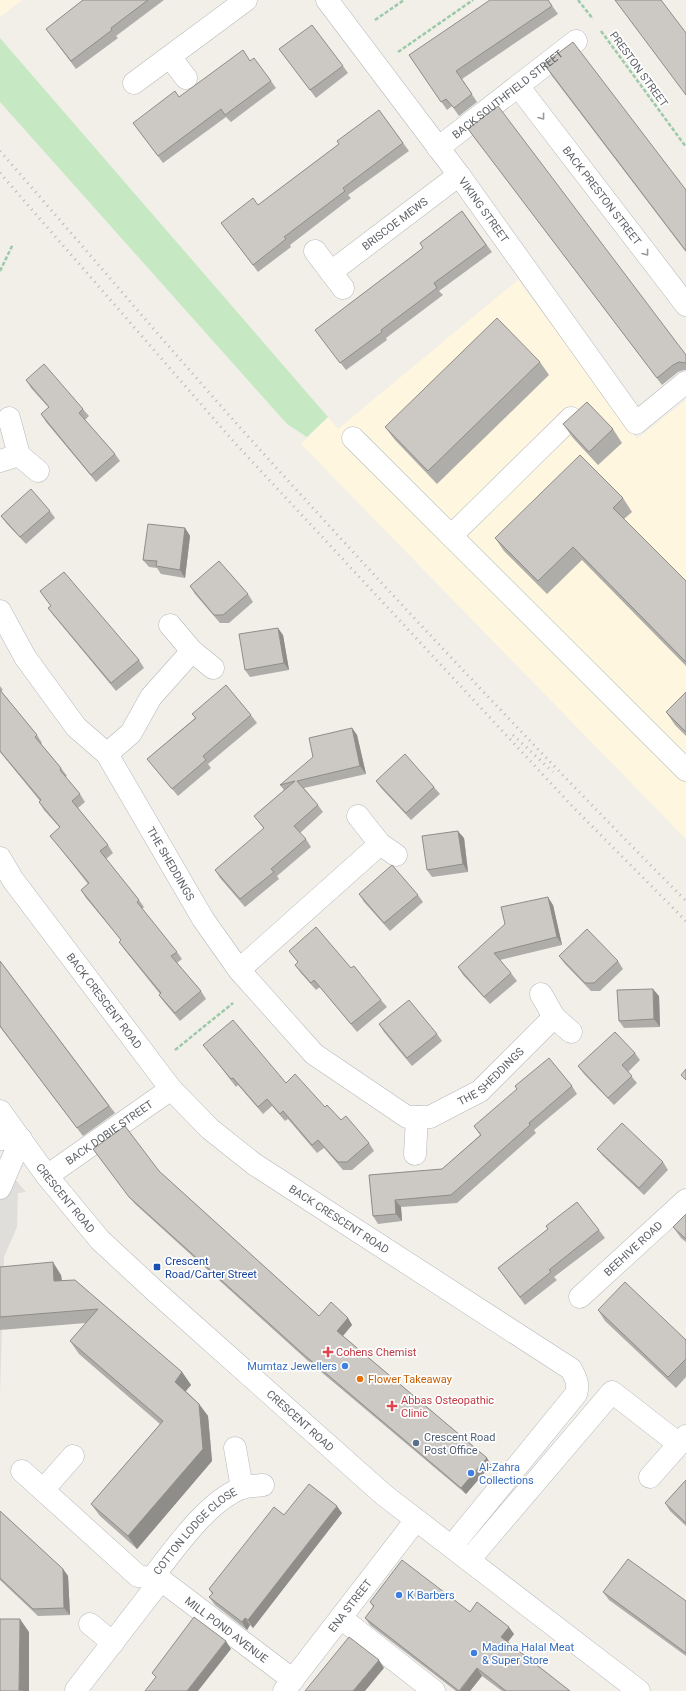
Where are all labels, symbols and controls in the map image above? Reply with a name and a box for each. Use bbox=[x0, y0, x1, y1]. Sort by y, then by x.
street label: PRESTON STREET bbox=[607, 29, 671, 110]
street label: BACK SOUTHFIELD STREET bbox=[450, 47, 566, 142]
one-way arrow bbox=[537, 112, 544, 119]
street label: BACK PRESTON STREET bbox=[560, 144, 644, 248]
street label: VIKING STREET bbox=[456, 175, 511, 246]
street label: BRISCOE MEWS bbox=[360, 195, 431, 253]
one-way arrow bbox=[642, 249, 649, 256]
street label: THE SHEDDINGS bbox=[144, 825, 197, 904]
street label: BACK CRESCENT ROAD bbox=[64, 951, 144, 1051]
street label: THE SHEDDINGS bbox=[456, 1045, 527, 1108]
street label: BACK DOBIE STREET bbox=[63, 1097, 156, 1168]
street label: CRESCENT ROAD bbox=[33, 1161, 97, 1236]
street label: BACK CRESCENT ROAD bbox=[286, 1182, 391, 1257]
street label: BEEHIVE ROAD bbox=[601, 1219, 665, 1279]
place label: Crescent Road/Carter Street bbox=[165, 1255, 257, 1281]
marker: Crescent Road/Carter Street bbox=[152, 1262, 162, 1272]
place label: Cohens Chemist bbox=[336, 1346, 417, 1359]
marker: Cohens Chemist bbox=[323, 1347, 333, 1357]
place label: Mumtaz Jewellers bbox=[247, 1360, 337, 1373]
marker: Mumtaz Jewellers bbox=[340, 1361, 350, 1371]
place label: Flower Takeaway bbox=[368, 1373, 453, 1386]
marker: Flower Takeaway bbox=[355, 1374, 365, 1384]
street label: CRESCENT ROAD bbox=[264, 1388, 336, 1454]
place label: Abbas Osteopathic Clinic bbox=[401, 1394, 494, 1420]
marker: Abbas Osteopathic Clinic bbox=[386, 1400, 398, 1412]
place label: Crescent Road Post Office bbox=[424, 1431, 496, 1457]
marker: Crescent Road Post Office bbox=[411, 1438, 421, 1448]
place label: Al-Zahra Collections bbox=[479, 1461, 534, 1487]
marker: Al-Zahra Collections bbox=[466, 1468, 476, 1478]
street label: COTTON LODGE CLOSE bbox=[151, 1485, 239, 1578]
street label: ENA STREET bbox=[326, 1576, 375, 1635]
place label: K Barbers bbox=[407, 1589, 455, 1602]
marker: K Barbers bbox=[394, 1590, 404, 1600]
street label: MILL POND AVENUE bbox=[182, 1594, 270, 1666]
place label: Madina Halal Meat & Super Store bbox=[482, 1641, 575, 1667]
marker: Madina Halal Meat & Super Store bbox=[469, 1648, 479, 1658]

